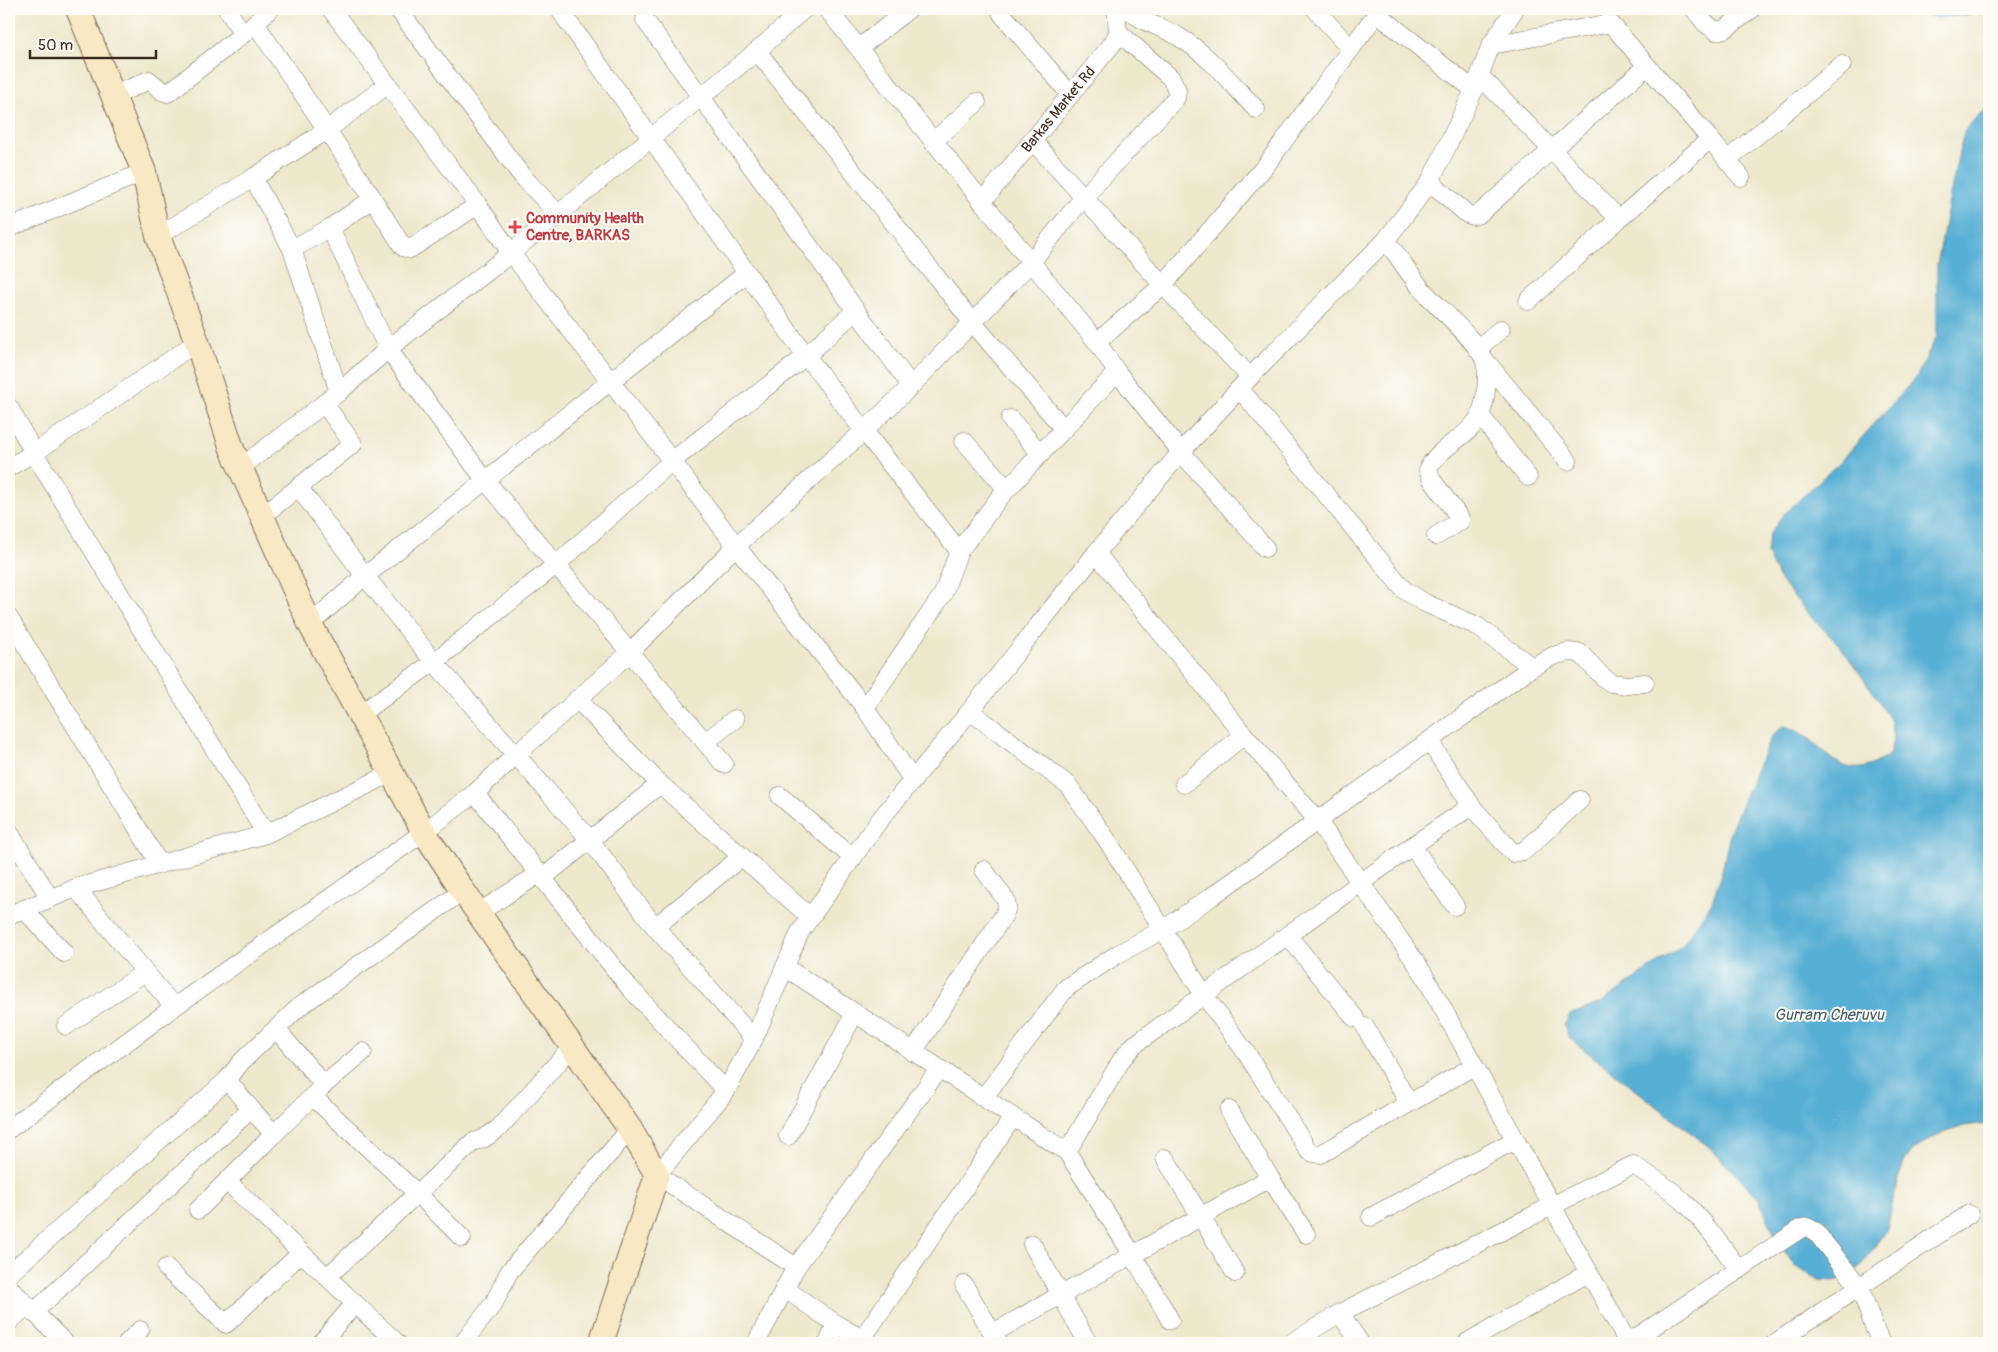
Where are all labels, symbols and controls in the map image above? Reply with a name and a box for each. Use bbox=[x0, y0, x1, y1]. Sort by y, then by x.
scale bar bbox=[30, 28, 156, 60]
text: 50 m bbox=[38, 36, 73, 55]
street label: Barkas Market Rd bbox=[1018, 63, 1100, 157]
place label: Community Health Centre, BARKAS bbox=[526, 209, 644, 245]
marker: Community Health Centre, BARKAS bbox=[508, 220, 522, 234]
water label: Gurram Cheruvu bbox=[1774, 1005, 1885, 1025]

